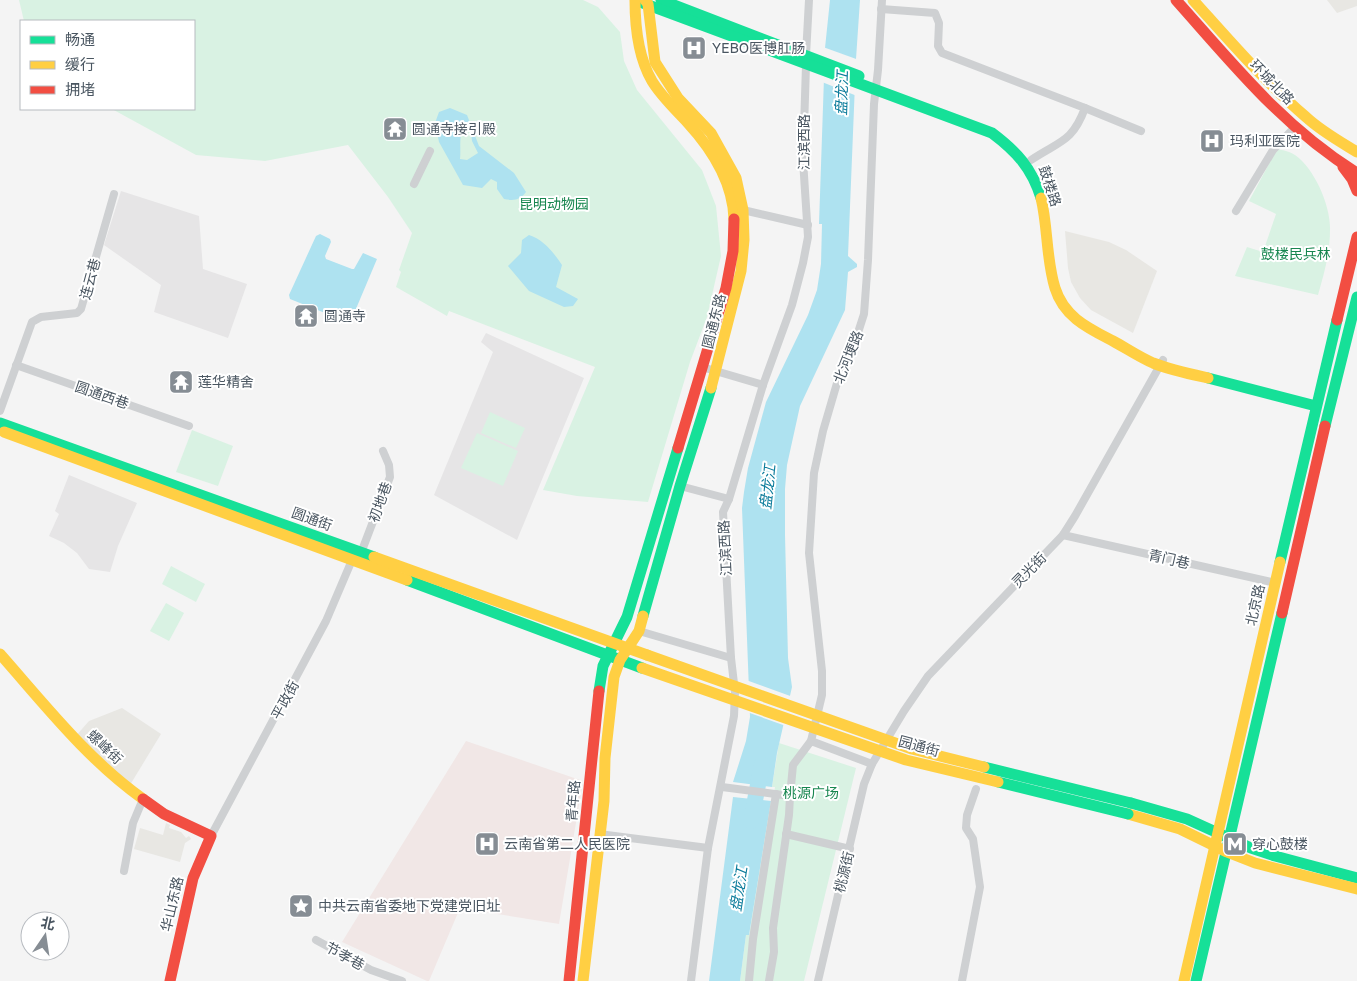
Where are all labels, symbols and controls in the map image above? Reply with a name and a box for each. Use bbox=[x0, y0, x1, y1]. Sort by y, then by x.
legend bbox=[20, 20, 195, 110]
text: 畅通 bbox=[65, 30, 95, 48]
hospital icon: YEBO医博肛肠 bbox=[681, 35, 707, 61]
place label: YEBO医博肛肠 bbox=[712, 39, 805, 56]
text: 缓行 bbox=[65, 55, 95, 73]
street label: 环城北路 bbox=[1247, 56, 1298, 108]
water label: 盘龙江 bbox=[831, 68, 851, 116]
text: 拥堵 bbox=[65, 80, 95, 98]
street label: 江滨西路 bbox=[795, 114, 812, 170]
temple icon: 圆通寺接引殿 bbox=[382, 116, 408, 142]
place label: 圆通寺接引殿 bbox=[412, 120, 496, 137]
hospital icon: 玛利亚医院 bbox=[1199, 128, 1225, 154]
place label: 玛利亚医院 bbox=[1230, 132, 1300, 149]
street label: 鼓楼路 bbox=[1036, 163, 1065, 208]
park label: 昆明动物园 bbox=[519, 195, 589, 212]
park label: 鼓楼民兵林 bbox=[1261, 245, 1331, 262]
street label: 连云巷 bbox=[76, 256, 103, 301]
street label: 圆通东路 bbox=[698, 292, 729, 350]
temple icon: 圆通寺 bbox=[293, 303, 319, 329]
place label: 圆通寺 bbox=[324, 307, 366, 324]
street label: 北河埂路 bbox=[829, 328, 866, 386]
temple icon: 莲华精舍 bbox=[168, 369, 194, 395]
place label: 莲华精舍 bbox=[198, 373, 254, 390]
street label: 圆通西巷 bbox=[73, 377, 131, 412]
water label: 盘龙江 bbox=[756, 462, 779, 510]
street label: 初地巷 bbox=[364, 479, 395, 524]
street label: 圆通街 bbox=[290, 503, 335, 534]
street label: 江滨西路 bbox=[715, 520, 734, 576]
street label: 青门巷 bbox=[1147, 546, 1191, 572]
street label: 灵光街 bbox=[1008, 549, 1049, 591]
street label: 北京路 bbox=[1242, 583, 1268, 627]
street label: 平政街 bbox=[267, 677, 302, 722]
street label: 螺峰街 bbox=[84, 726, 126, 767]
street label: 园通街 bbox=[897, 732, 942, 759]
street label: 青年路 bbox=[562, 779, 583, 823]
park label: 桃源广场 bbox=[783, 784, 839, 801]
hospital icon: 云南省第二人民医院 bbox=[474, 831, 500, 857]
metro station icon: 穿心鼓楼 bbox=[1222, 831, 1248, 857]
place label: 云南省第二人民医院 bbox=[504, 835, 630, 852]
place label: 穿心鼓楼 bbox=[1252, 835, 1308, 852]
street label: 桃源街 bbox=[830, 849, 857, 894]
water label: 盘龙江 bbox=[726, 863, 751, 912]
street label: 华山东路 bbox=[157, 875, 186, 933]
place icon: 中共云南省委地下党建党旧址 bbox=[288, 893, 314, 919]
place label: 中共云南省委地下党建党旧址 bbox=[318, 897, 500, 914]
north arrow bbox=[20, 911, 70, 961]
text: 北 bbox=[39, 913, 57, 933]
street label: 节孝巷 bbox=[323, 938, 368, 973]

